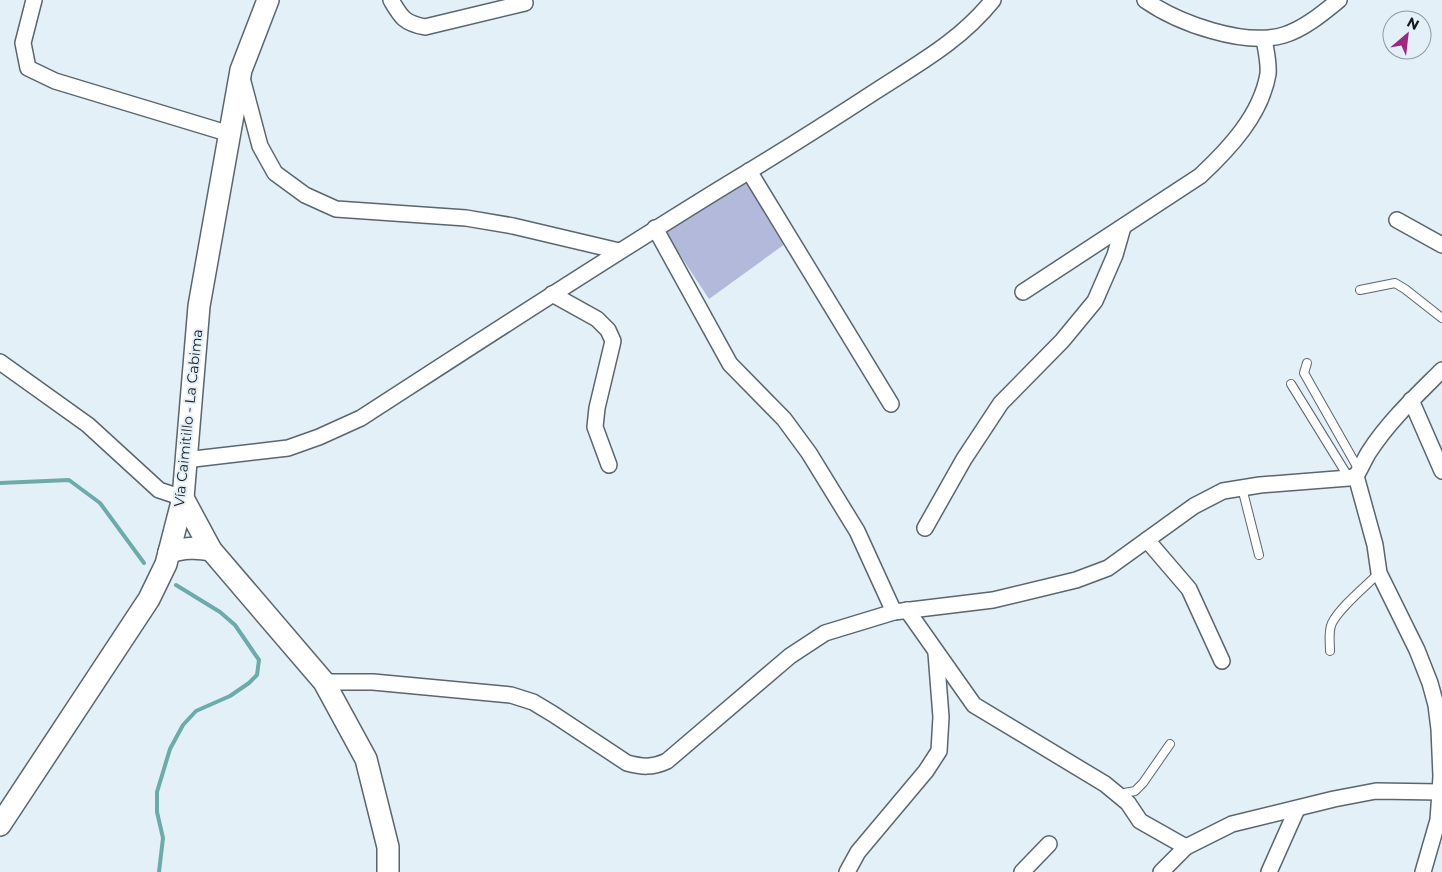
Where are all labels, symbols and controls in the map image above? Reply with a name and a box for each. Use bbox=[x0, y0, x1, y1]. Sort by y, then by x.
north arrow bbox=[1382, 10, 1432, 60]
text: N bbox=[1404, 13, 1422, 34]
street label: Vía Caimitillo - La Cabima bbox=[170, 328, 206, 508]

